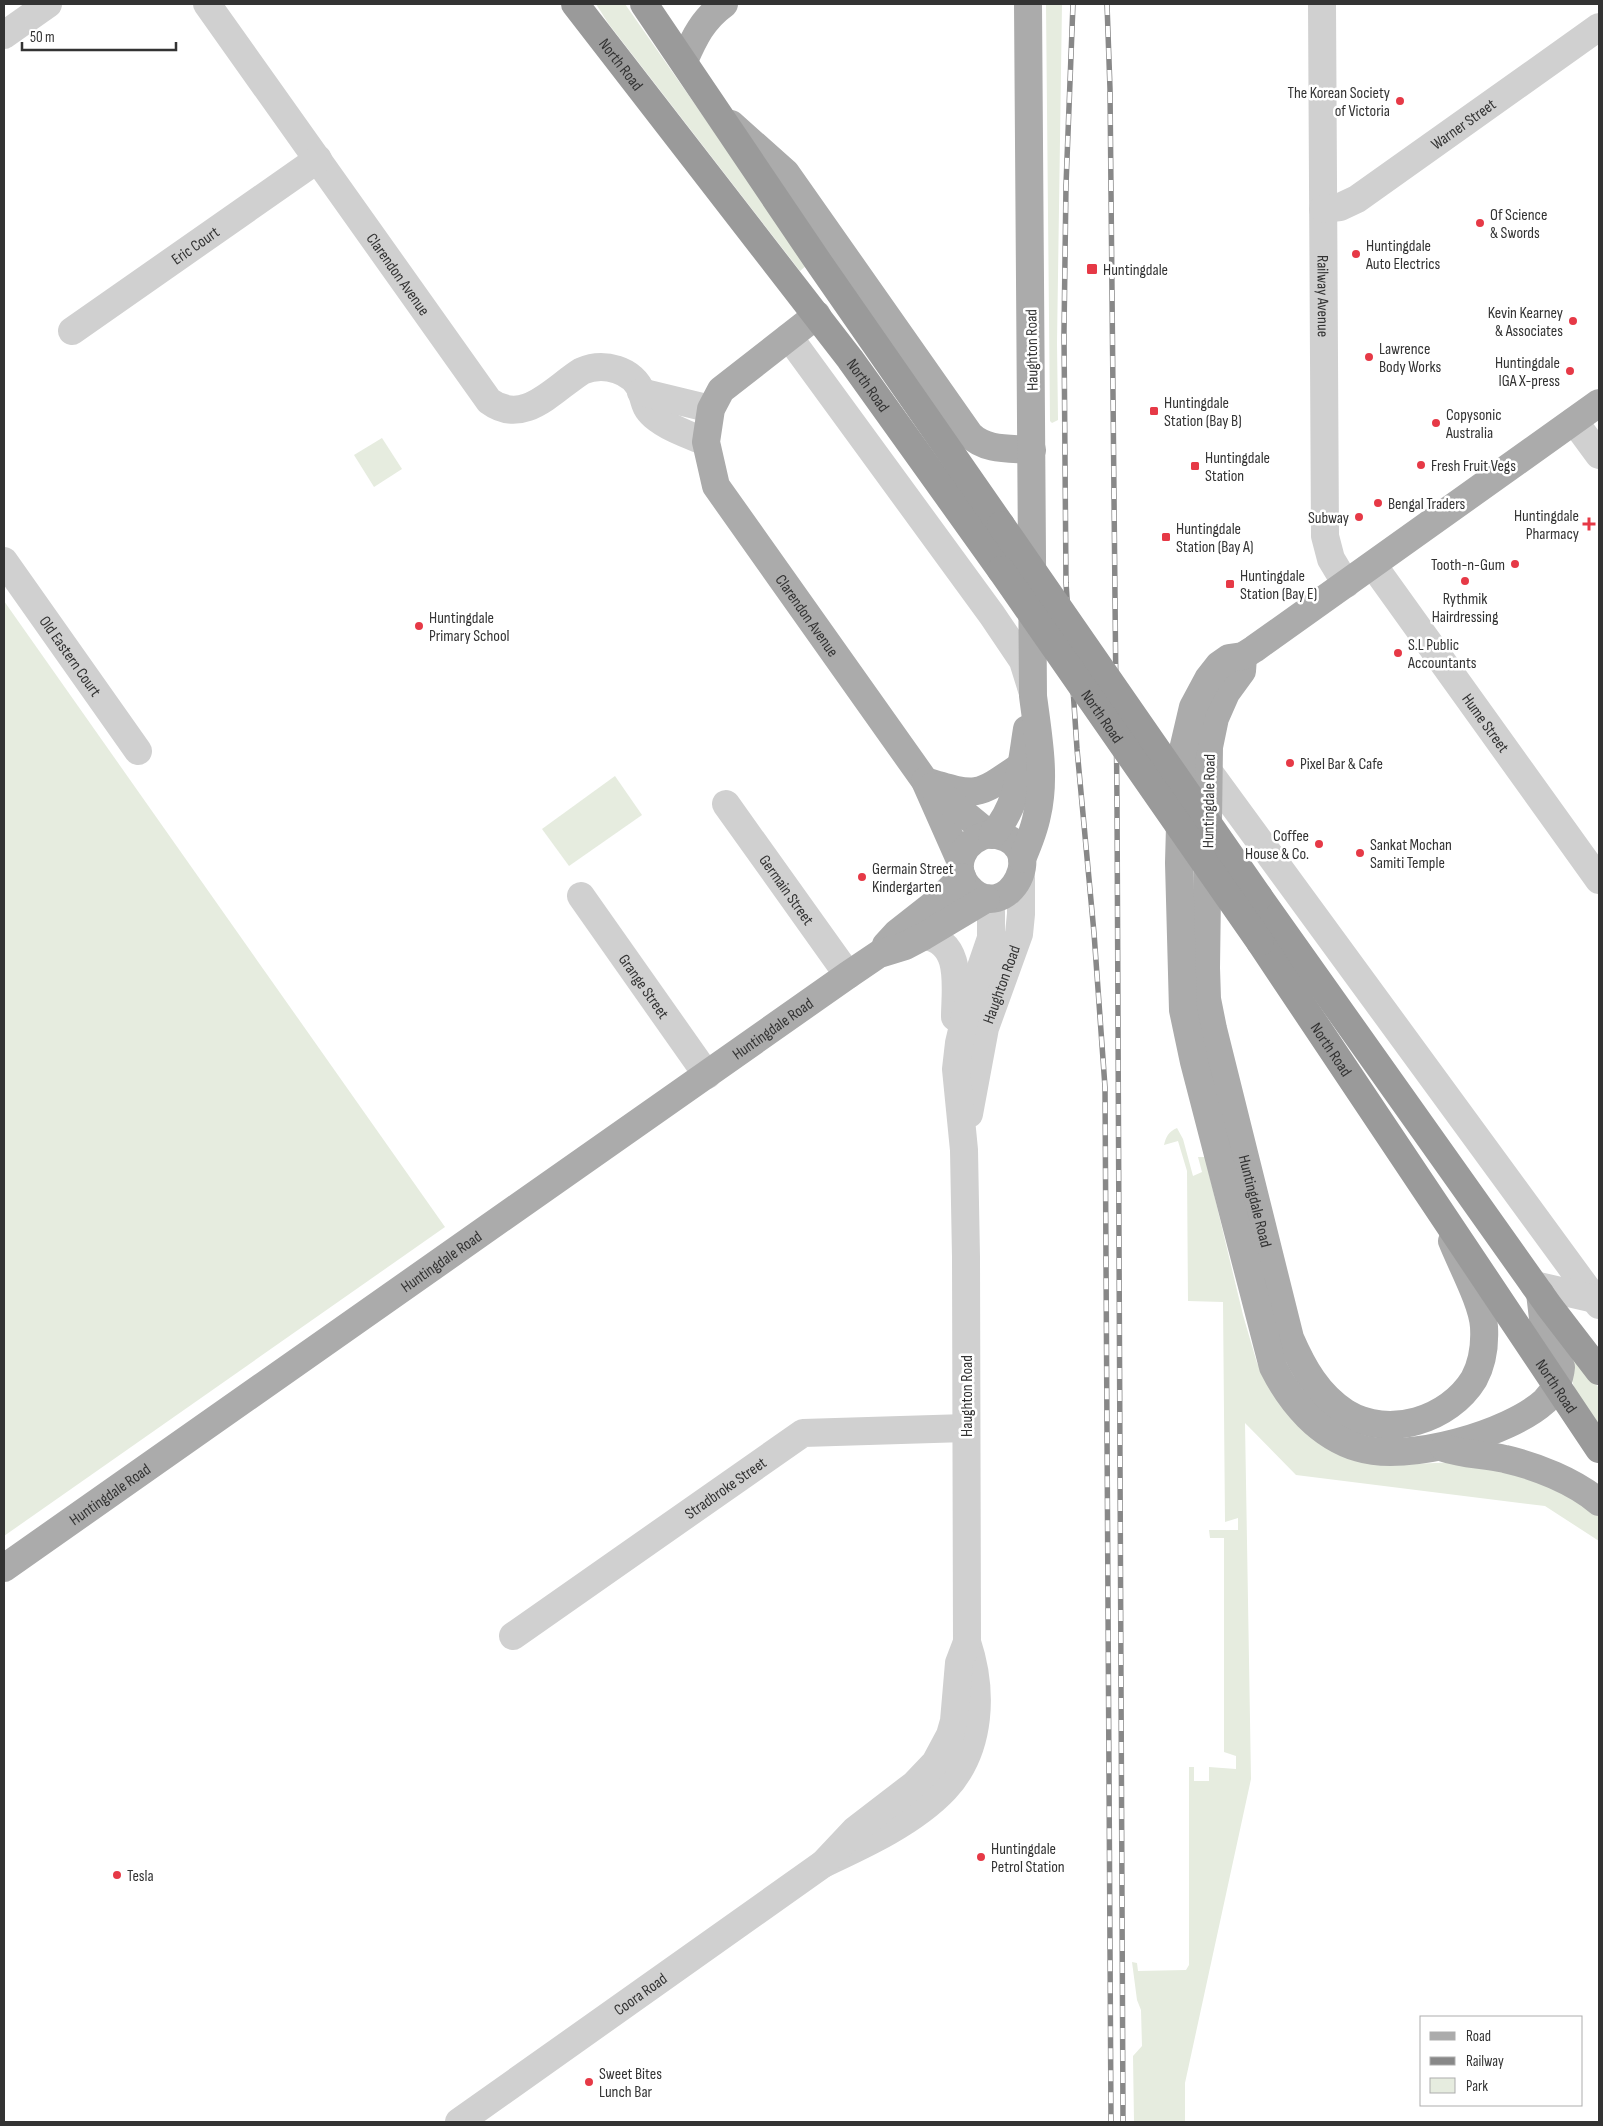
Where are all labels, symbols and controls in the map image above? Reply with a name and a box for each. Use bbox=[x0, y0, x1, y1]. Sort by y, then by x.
scale bar bbox=[22, 20, 176, 52]
text: 50 m bbox=[30, 28, 55, 47]
street label: North Road bbox=[594, 35, 646, 95]
place label: The Korean Society of Victoria bbox=[1288, 84, 1390, 121]
marker: The Korean Society of Victoria bbox=[1394, 95, 1406, 107]
street label: Warner Street bbox=[1428, 95, 1500, 154]
place label: Of Science & Swords bbox=[1490, 206, 1547, 243]
marker: Of Science & Swords bbox=[1474, 217, 1486, 229]
street label: Eric Court bbox=[168, 223, 223, 269]
street label: Clarendon Avenue bbox=[362, 230, 433, 320]
place label: Huntingdale Auto Electrics bbox=[1365, 237, 1441, 274]
marker: Huntingdale Auto Electrics bbox=[1350, 248, 1362, 260]
street label: Railway Avenue bbox=[1312, 255, 1332, 337]
place label: Huntingdale bbox=[1103, 261, 1168, 280]
marker: Huntingdale bbox=[1085, 262, 1099, 276]
place label: Kevin Kearney & Associates bbox=[1488, 304, 1563, 341]
street label: Haughton Road bbox=[1022, 309, 1043, 391]
marker: Kevin Kearney & Associates bbox=[1567, 315, 1579, 327]
place label: Lawrence Body Works bbox=[1379, 340, 1441, 377]
marker: Lawrence Body Works bbox=[1363, 351, 1375, 363]
place label: Huntingdale IGA X-press bbox=[1495, 354, 1560, 391]
street label: North Road bbox=[842, 356, 893, 416]
marker: Huntingdale IGA X-press bbox=[1564, 365, 1576, 377]
place label: Huntingdale Station (Bay B) bbox=[1164, 394, 1242, 431]
marker: Huntingdale Station (Bay B) bbox=[1148, 405, 1160, 417]
place label: Copysonic Australia bbox=[1445, 406, 1502, 443]
marker: Copysonic Australia bbox=[1430, 417, 1442, 429]
place label: Huntingdale Station bbox=[1205, 449, 1270, 486]
place label: Fresh Fruit Vegs bbox=[1431, 457, 1516, 476]
marker: Fresh Fruit Vegs bbox=[1415, 459, 1427, 471]
marker: Huntingdale Station bbox=[1189, 460, 1201, 472]
place label: Bengal Traders bbox=[1388, 495, 1466, 514]
marker: Bengal Traders bbox=[1372, 497, 1384, 509]
place label: Huntingdale Pharmacy bbox=[1514, 507, 1579, 544]
place label: Subway bbox=[1308, 509, 1349, 528]
marker: Subway bbox=[1353, 511, 1365, 523]
marker: Huntingdale Pharmacy bbox=[1583, 518, 1595, 530]
place label: Huntingdale Station (Bay A) bbox=[1176, 520, 1253, 557]
marker: Huntingdale Station (Bay A) bbox=[1160, 531, 1172, 543]
place label: Tooth-n-Gum bbox=[1431, 556, 1505, 575]
marker: Tooth-n-Gum bbox=[1509, 558, 1521, 570]
place label: Huntingdale Station (Bay E) bbox=[1240, 567, 1317, 604]
street label: Clarendon Avenue bbox=[771, 571, 842, 661]
marker: Rythmik Hairdressing bbox=[1459, 575, 1471, 587]
marker: Huntingdale Station (Bay E) bbox=[1224, 578, 1236, 590]
place label: Rythmik Hairdressing bbox=[1432, 590, 1498, 627]
place label: Huntingdale Primary School bbox=[429, 609, 510, 646]
street label: Old Eastern Court bbox=[35, 613, 105, 701]
marker: Huntingdale Primary School bbox=[413, 620, 425, 632]
place label: S.L Public Accountants bbox=[1407, 636, 1477, 673]
marker: S.L Public Accountants bbox=[1392, 647, 1404, 659]
street label: North Road bbox=[1076, 687, 1127, 747]
street label: Hume Street bbox=[1457, 690, 1512, 757]
street label: Huntingdale Road bbox=[1199, 754, 1220, 848]
place label: Pixel Bar & Cafe bbox=[1300, 755, 1383, 774]
marker: Pixel Bar & Cafe bbox=[1284, 757, 1296, 769]
place label: Coffee House & Co. bbox=[1245, 827, 1309, 864]
place label: Sankat Mochan Samiti Temple bbox=[1370, 836, 1452, 873]
marker: Coffee House & Co. bbox=[1313, 838, 1325, 850]
marker: Sankat Mochan Samiti Temple bbox=[1354, 847, 1366, 859]
street label: Germain Street bbox=[754, 852, 817, 929]
place label: Germain Street Kindergarten bbox=[872, 860, 954, 897]
marker: Germain Street Kindergarten bbox=[856, 871, 868, 883]
street label: Haughton Road bbox=[979, 943, 1025, 1026]
street label: Grange Street bbox=[614, 951, 672, 1023]
street label: Huntingdale Road bbox=[729, 994, 817, 1064]
street label: North Road bbox=[1306, 1020, 1355, 1081]
street label: Huntingdale Road bbox=[1234, 1153, 1275, 1249]
street label: Huntingdale Road bbox=[398, 1227, 486, 1297]
street label: Haughton Road bbox=[958, 1355, 977, 1437]
street label: North Road bbox=[1531, 1356, 1580, 1417]
street label: Stradbroke Street bbox=[682, 1454, 771, 1524]
street label: Huntingdale Road bbox=[66, 1460, 154, 1530]
place label: Huntingdale Petrol Station bbox=[991, 1840, 1065, 1877]
marker: Huntingdale Petrol Station bbox=[975, 1851, 987, 1863]
place label: Tesla bbox=[127, 1867, 154, 1886]
marker: Tesla bbox=[111, 1869, 123, 1881]
street label: Coora Road bbox=[611, 1970, 671, 2020]
legend bbox=[1420, 2016, 1583, 2106]
text: Road bbox=[1466, 2027, 1491, 2046]
text: Railway bbox=[1466, 2052, 1504, 2071]
place label: Sweet Bites Lunch Bar bbox=[599, 2065, 662, 2102]
marker: Sweet Bites Lunch Bar bbox=[583, 2076, 595, 2088]
text: Park bbox=[1466, 2077, 1488, 2096]

